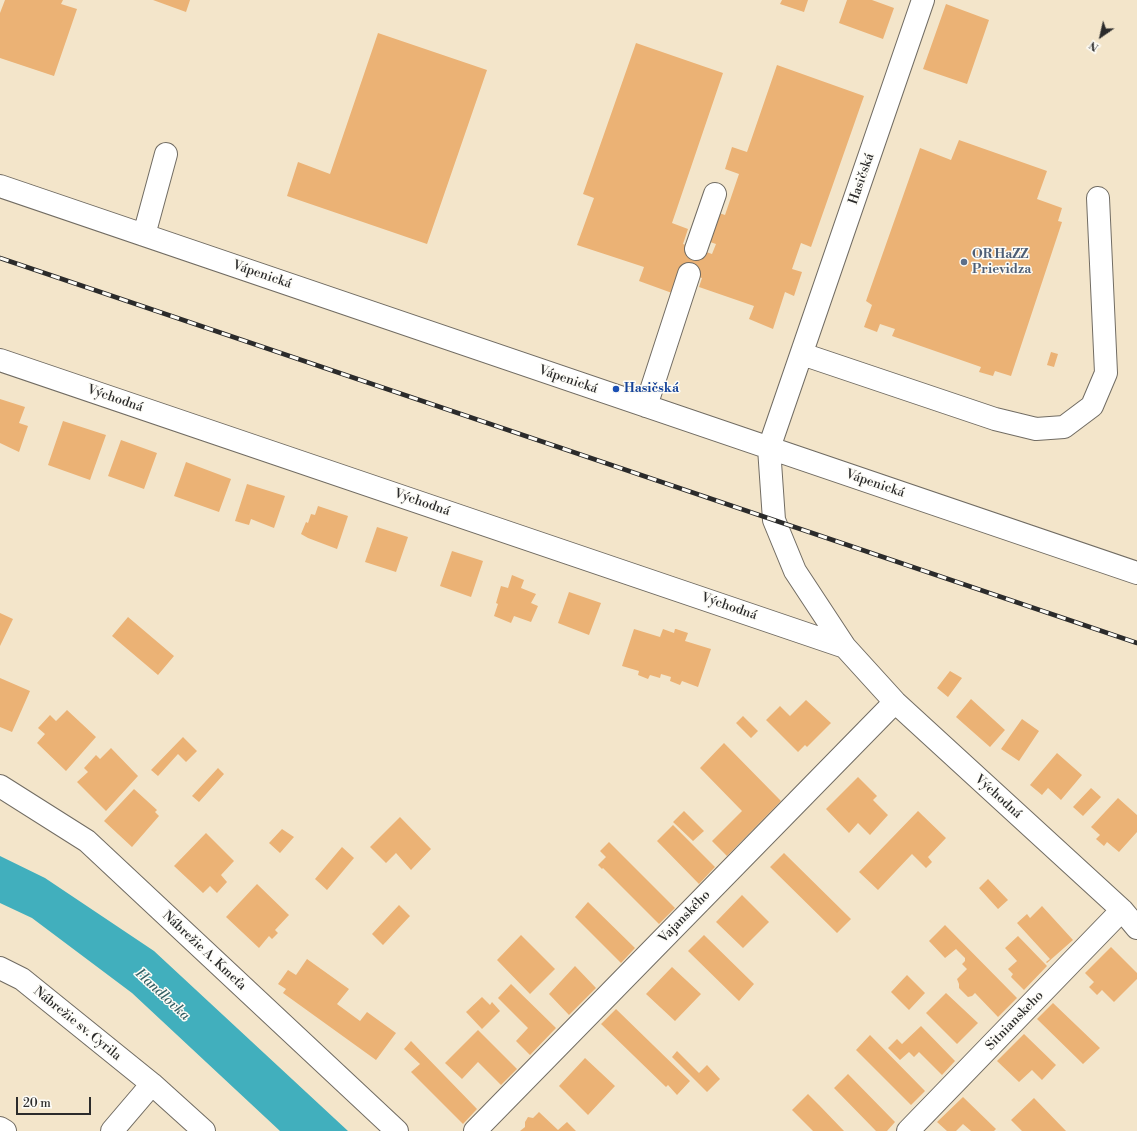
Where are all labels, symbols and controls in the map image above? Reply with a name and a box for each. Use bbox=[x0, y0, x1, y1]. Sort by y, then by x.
north arrow bbox=[1081, 16, 1121, 56]
text: N bbox=[1087, 38, 1102, 54]
street label: Hasičská bbox=[846, 151, 878, 207]
place label: OR HaZZ Prievidza bbox=[972, 247, 1031, 278]
marker: OR HaZZ Prievidza bbox=[959, 257, 969, 267]
street label: Vápenická bbox=[231, 258, 293, 292]
street label: Vápenická bbox=[537, 363, 599, 397]
place label: Hasičská bbox=[624, 381, 679, 397]
street label: Východná bbox=[85, 382, 145, 416]
marker: Hasičská bbox=[611, 384, 621, 394]
street label: Vápenická bbox=[844, 467, 906, 501]
street label: Východná bbox=[392, 486, 452, 520]
street label: Východná bbox=[699, 590, 759, 624]
street label: Východná bbox=[971, 772, 1025, 822]
street label: Vajanského bbox=[656, 887, 714, 947]
street label: Nábrežie A. Kmeťa bbox=[159, 908, 249, 994]
water label: Handlovka bbox=[131, 966, 193, 1024]
street label: Nábrežie sv. Cyrila bbox=[30, 984, 124, 1064]
street label: Sitnianskeho bbox=[983, 988, 1047, 1054]
scale bar bbox=[18, 1089, 93, 1115]
text: 20 m bbox=[23, 1096, 51, 1111]

